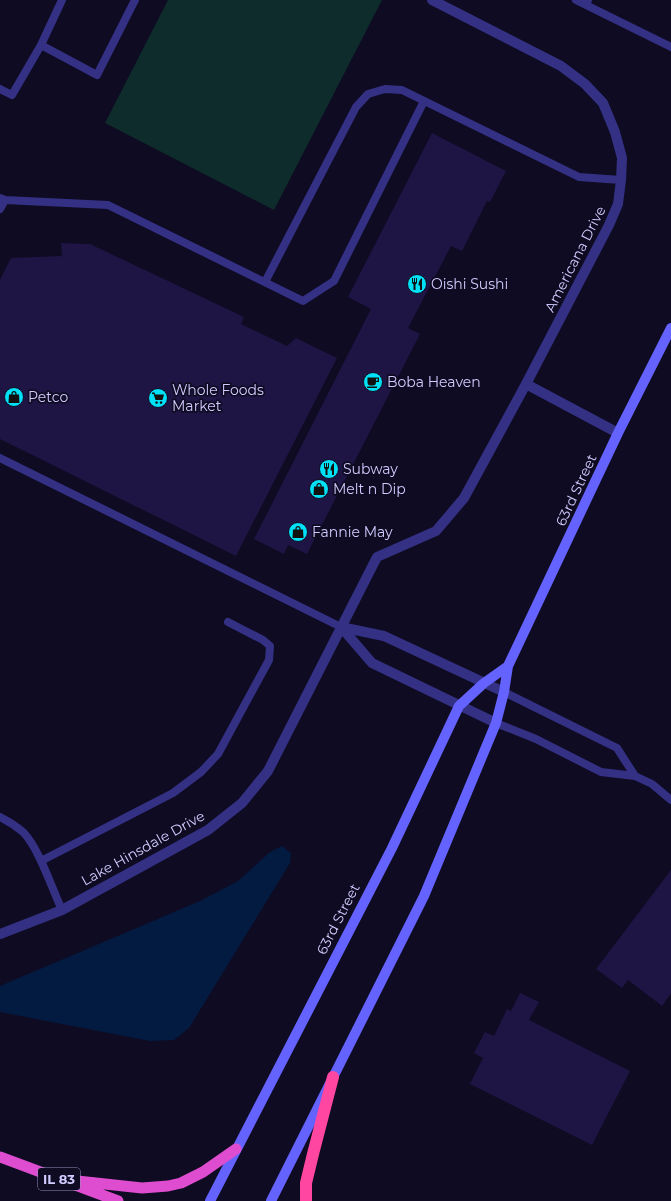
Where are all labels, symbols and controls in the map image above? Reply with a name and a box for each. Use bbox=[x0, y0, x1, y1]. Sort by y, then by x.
street label: Americana Drive bbox=[540, 203, 610, 315]
restaurant icon: Oishi Sushi bbox=[406, 273, 428, 295]
place label: Oishi Sushi bbox=[431, 275, 508, 293]
cafe icon: Boba Heaven bbox=[362, 371, 384, 393]
place label: Boba Heaven bbox=[387, 373, 481, 391]
place label: Whole Foods Market bbox=[172, 381, 264, 415]
shop icon: Petco bbox=[3, 386, 25, 408]
supermarket icon: Whole Foods Market bbox=[147, 387, 169, 409]
place label: Petco bbox=[28, 388, 69, 406]
street label: 63rd Street bbox=[551, 451, 601, 529]
restaurant icon: Subway bbox=[318, 458, 340, 480]
place label: Subway bbox=[343, 460, 398, 478]
shop icon: Melt n Dip bbox=[308, 478, 330, 500]
place label: Melt n Dip bbox=[333, 480, 406, 498]
shop icon: Fannie May bbox=[287, 521, 309, 543]
place label: Fannie May bbox=[312, 523, 393, 541]
street label: Lake Hinsdale Drive bbox=[78, 807, 208, 889]
street label: 63rd Street bbox=[312, 880, 364, 958]
road number: IL 83 bbox=[38, 1168, 80, 1190]

